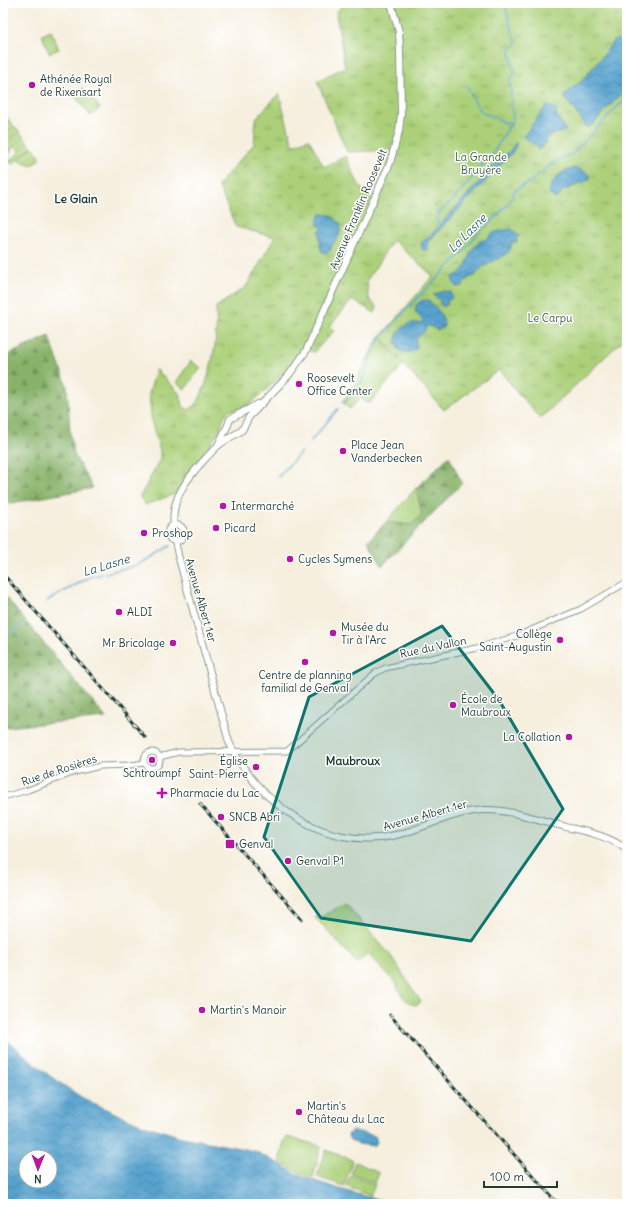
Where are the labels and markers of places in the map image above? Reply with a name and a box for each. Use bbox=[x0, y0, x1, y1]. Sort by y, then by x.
place label: Athénée Royal de Rixensart bbox=[40, 72, 112, 99]
marker: Athénée Royal de Rixensart bbox=[27, 80, 37, 90]
place label: Roosevelt Office Center bbox=[307, 371, 373, 398]
marker: Roosevelt Office Center bbox=[294, 379, 304, 389]
place label: Place Jean Vanderbecken bbox=[351, 438, 422, 465]
marker: Place Jean Vanderbecken bbox=[338, 446, 348, 456]
place label: Intermarché bbox=[231, 499, 294, 513]
marker: Intermarché bbox=[218, 501, 228, 511]
place label: Picard bbox=[224, 521, 256, 535]
marker: Picard bbox=[211, 523, 221, 533]
place label: Proshop bbox=[152, 526, 193, 540]
marker: Proshop bbox=[139, 528, 149, 538]
place label: Cycles Symens bbox=[298, 552, 372, 566]
marker: Cycles Symens bbox=[285, 554, 295, 564]
place label: ALDI bbox=[127, 605, 153, 619]
marker: ALDI bbox=[114, 607, 124, 617]
place label: Musée du Tir à l'Arc bbox=[341, 620, 389, 647]
place label: Collège Saint-Augustin bbox=[479, 627, 552, 654]
marker: Musée du Tir à l'Arc bbox=[328, 628, 338, 638]
marker: Collège Saint-Augustin bbox=[555, 635, 565, 645]
place label: Mr Bricolage bbox=[102, 636, 165, 650]
marker: Mr Bricolage bbox=[168, 638, 178, 648]
marker: Centre de planning familial de Genval bbox=[300, 657, 310, 667]
place label: Centre de planning familial de Genval bbox=[258, 668, 352, 695]
place label: École de Maubroux bbox=[461, 691, 512, 719]
marker: École de Maubroux bbox=[448, 700, 458, 710]
place label: La Collation bbox=[503, 730, 561, 744]
marker: La Collation bbox=[564, 732, 574, 742]
place label: Église Saint-Pierre bbox=[189, 753, 248, 781]
marker: Schtroumpf bbox=[147, 755, 157, 765]
marker: Église Saint-Pierre bbox=[251, 762, 261, 772]
place label: Schtroumpf bbox=[123, 766, 181, 780]
place label: Pharmacie du Lac bbox=[170, 786, 260, 800]
marker: Pharmacie du Lac bbox=[157, 788, 167, 798]
place label: SNCB Abri bbox=[229, 810, 280, 824]
marker: SNCB Abri bbox=[216, 812, 226, 822]
place label: Genval bbox=[239, 837, 273, 851]
marker: Genval bbox=[224, 838, 236, 850]
place label: Genval P1 bbox=[296, 854, 344, 868]
marker: Genval P1 bbox=[283, 856, 293, 866]
place label: Martin's Manoir bbox=[210, 1003, 287, 1017]
marker: Martin's Manoir bbox=[197, 1005, 207, 1015]
place label: Martin's Château du Lac bbox=[307, 1099, 385, 1126]
marker: Martin's Château du Lac bbox=[294, 1107, 304, 1117]

